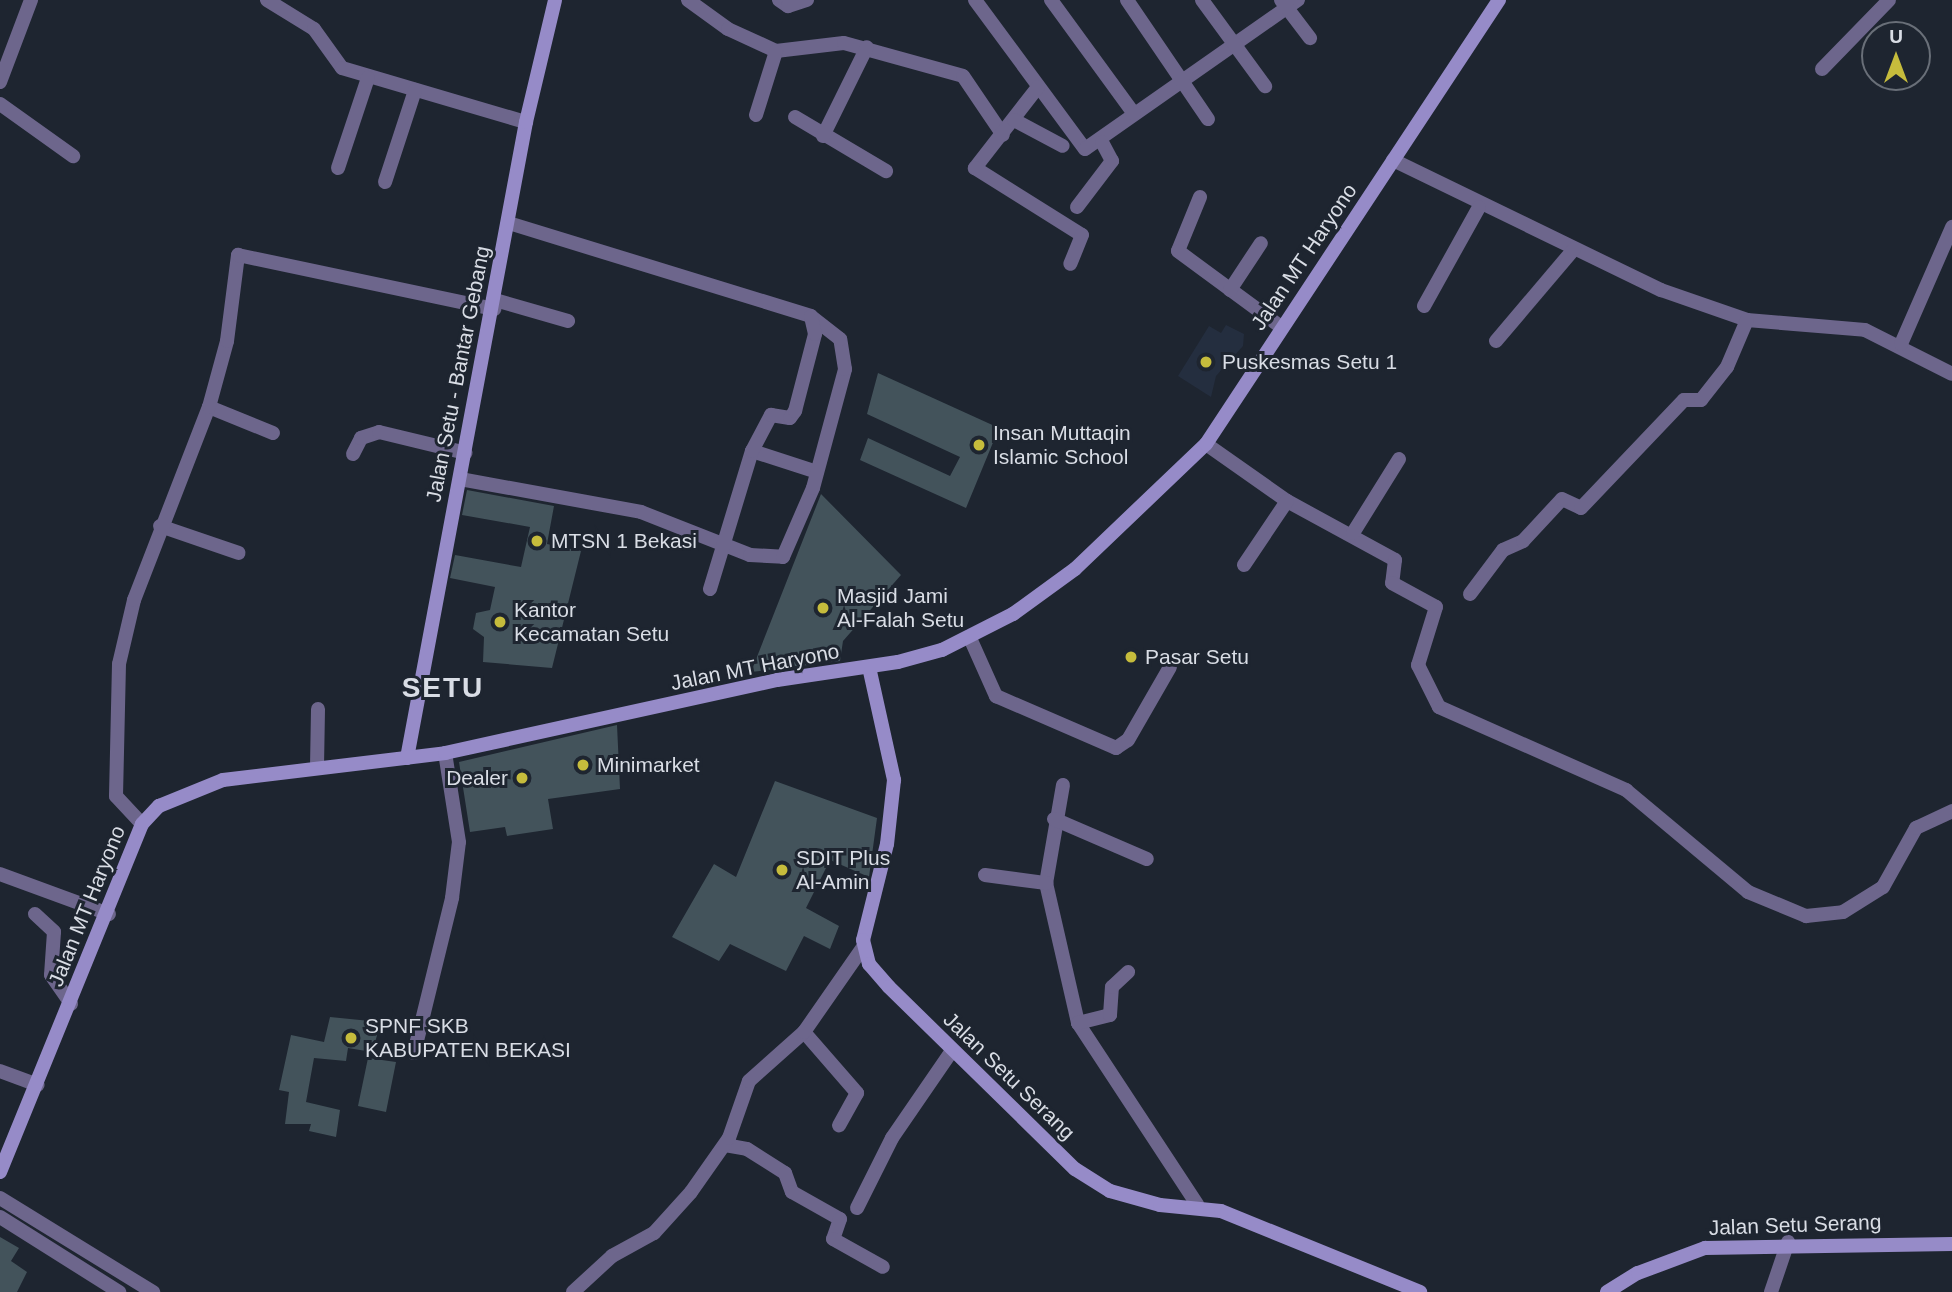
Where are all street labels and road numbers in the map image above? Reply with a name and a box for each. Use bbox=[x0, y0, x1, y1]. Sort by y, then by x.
street label: Jalan MT Haryono bbox=[1246, 179, 1362, 335]
street label: Jalan Setu - Bantar Gebang bbox=[421, 244, 495, 504]
street label: Jalan MT Haryono bbox=[668, 638, 842, 696]
street label: Jalan MT Haryono bbox=[43, 822, 131, 990]
street label: Jalan Setu Serang bbox=[938, 1007, 1080, 1145]
street label: Jalan Setu Serang bbox=[1708, 1209, 1882, 1241]

